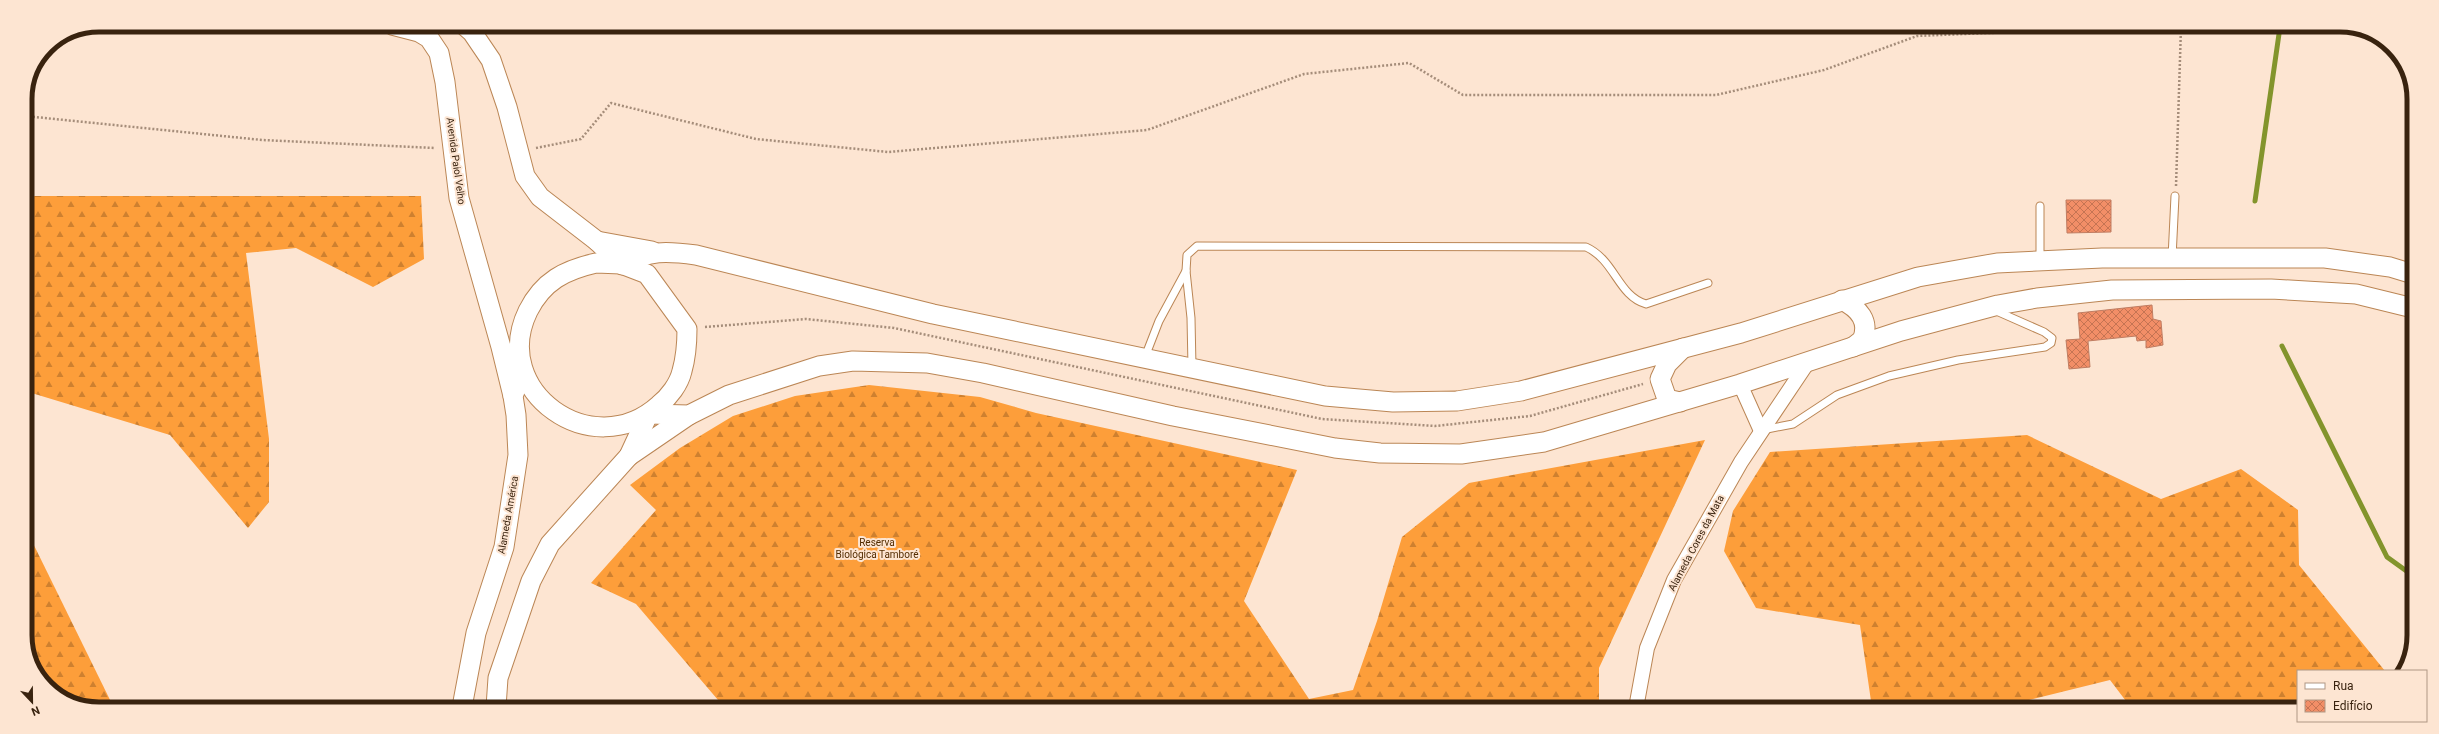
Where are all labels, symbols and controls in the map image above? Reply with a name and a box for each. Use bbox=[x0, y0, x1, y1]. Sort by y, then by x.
street label: Avenida Paiol Velho bbox=[444, 117, 468, 205]
street label: Alameda América bbox=[496, 475, 520, 555]
street label: Alameda Cores da Mata bbox=[1666, 493, 1726, 593]
park label: Reserva Biológica Tamboré bbox=[835, 537, 919, 560]
legend bbox=[2297, 670, 2427, 722]
text: Rua bbox=[2333, 679, 2354, 693]
north arrow bbox=[12, 682, 52, 722]
text: Edifício bbox=[2333, 699, 2373, 713]
text: N bbox=[29, 703, 42, 718]

